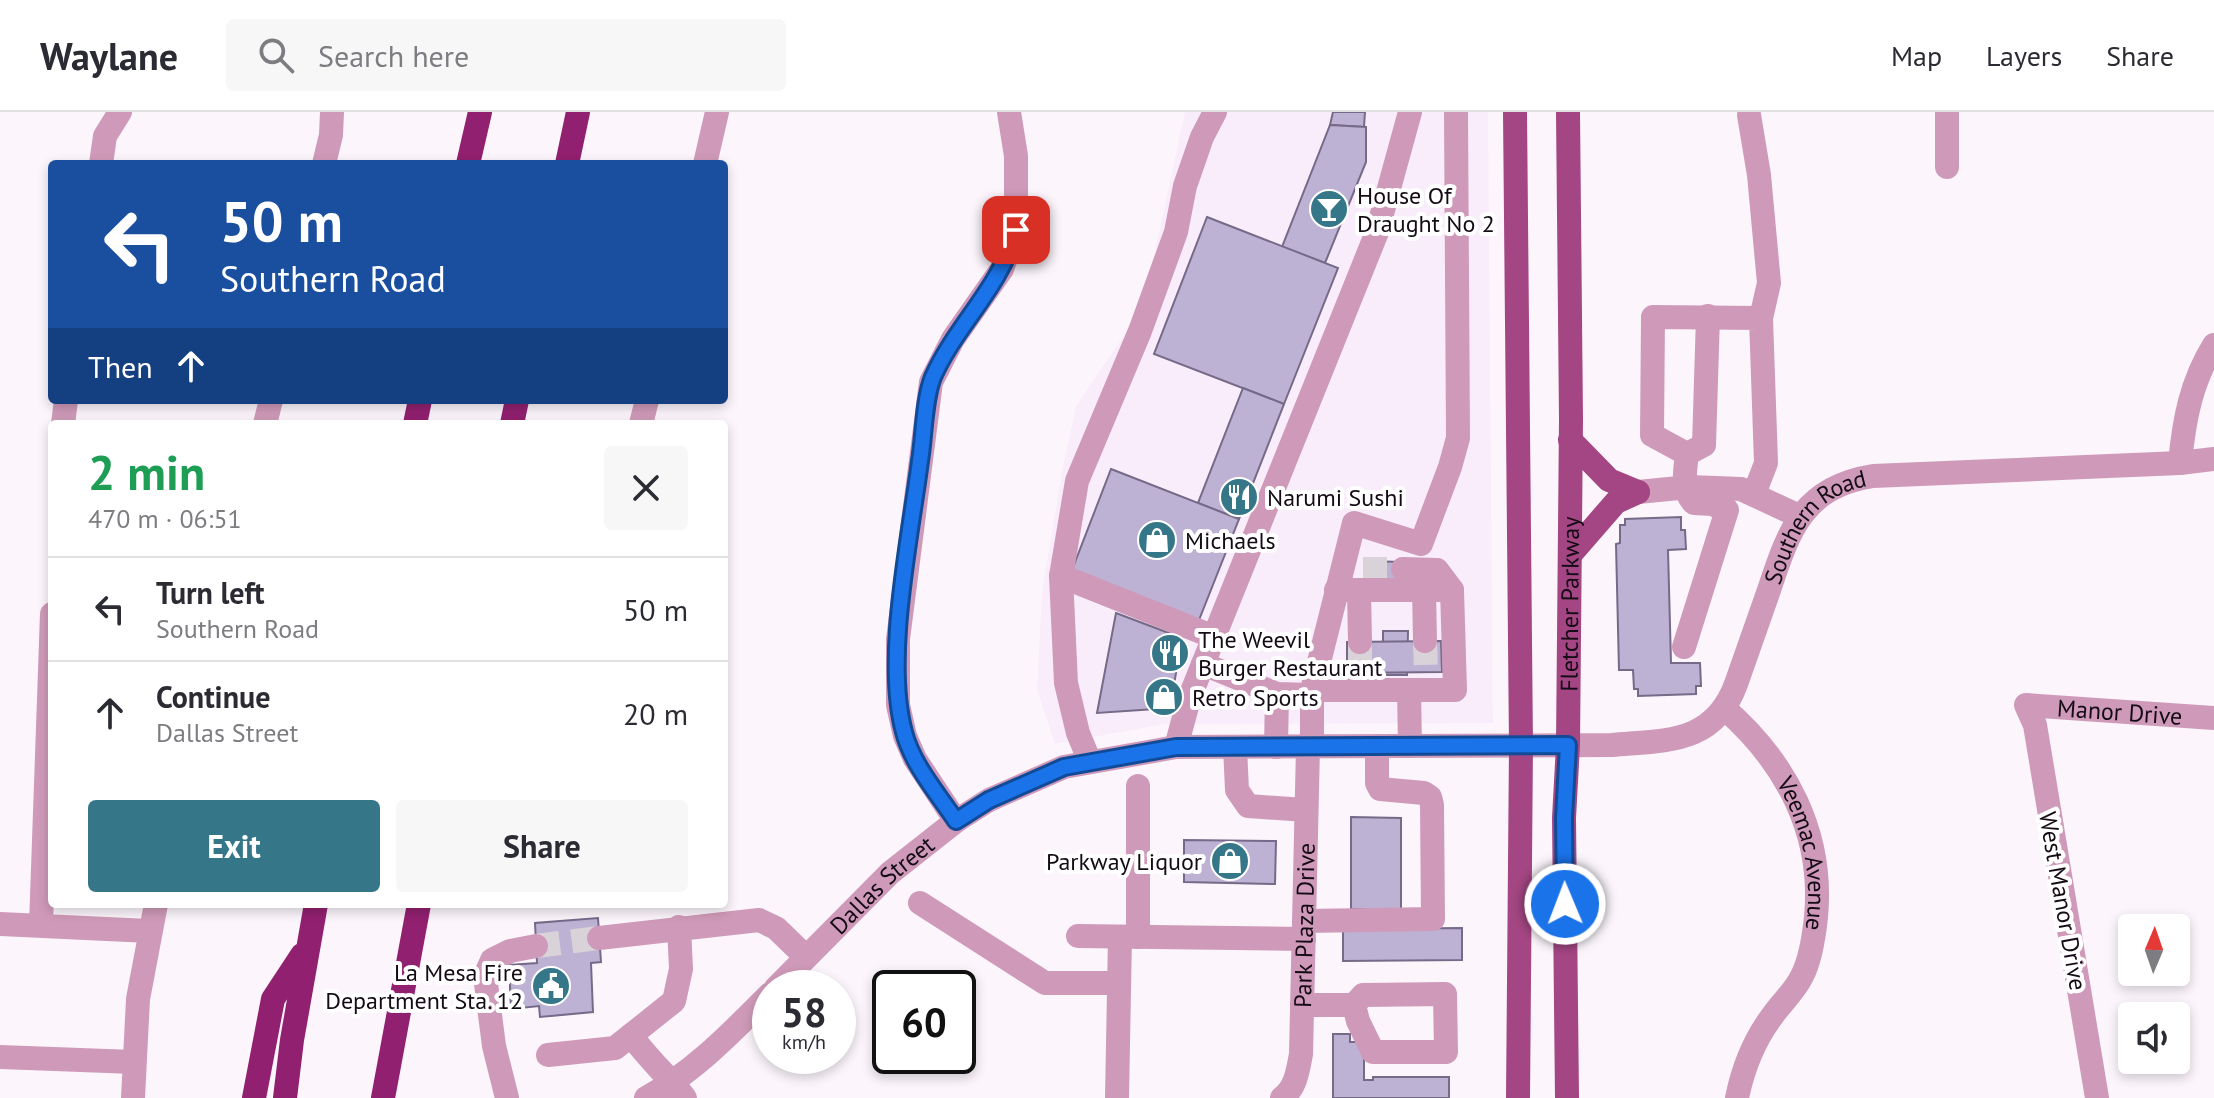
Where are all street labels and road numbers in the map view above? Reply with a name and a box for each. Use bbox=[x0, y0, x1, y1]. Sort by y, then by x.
street label: Southern Road bbox=[1757, 462, 1869, 588]
street label: Fletcher Parkway bbox=[1553, 516, 1586, 692]
street label: Manor Drive bbox=[2056, 692, 2183, 731]
street label: Veemac Avenue bbox=[1770, 770, 1833, 932]
street label: West Manor Drive bbox=[2032, 809, 2094, 993]
street label: Dallas Street bbox=[823, 829, 940, 940]
street label: Park Plaza Drive bbox=[1287, 842, 1321, 1008]

